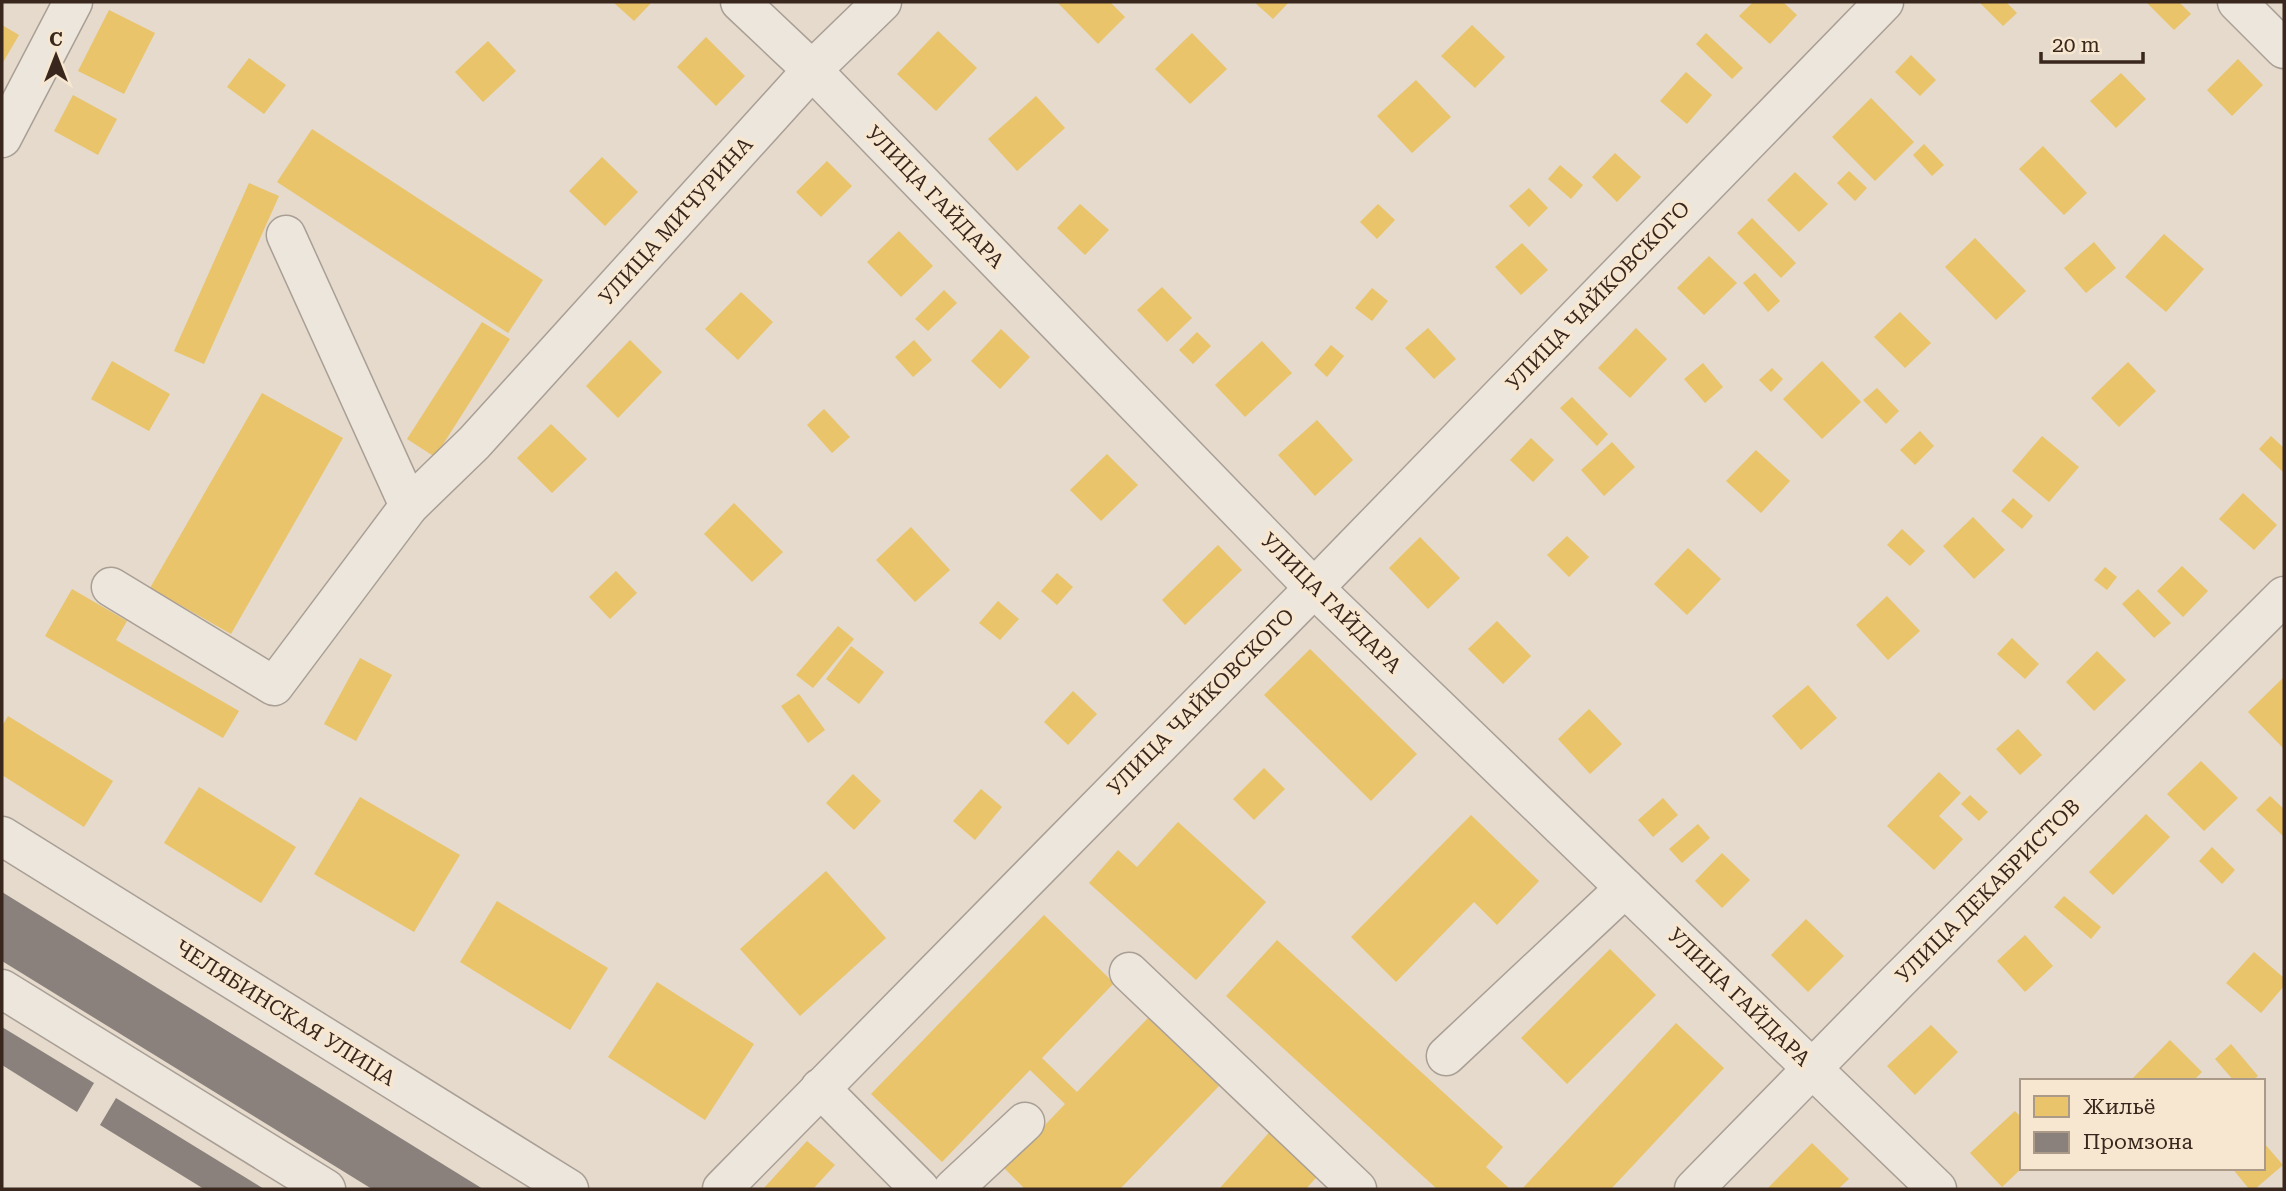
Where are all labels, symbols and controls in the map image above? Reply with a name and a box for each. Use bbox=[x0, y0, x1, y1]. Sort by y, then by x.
north arrow bbox=[21, 21, 91, 91]
scale bar bbox=[2041, 21, 2142, 65]
text: С bbox=[49, 28, 63, 51]
text: 20 m bbox=[2052, 33, 2100, 57]
street label: УЛИЦА ГАЙДАРА bbox=[861, 121, 1009, 273]
street label: УЛИЦА МИЧУРИНА bbox=[594, 132, 758, 310]
street label: УЛИЦА ЧАЙКОВСКОГО bbox=[1501, 196, 1695, 396]
street label: УЛИЦА ГАЙДАРА bbox=[1256, 528, 1406, 678]
street label: УЛИЦА ЧАЙКОВСКОГО bbox=[1103, 604, 1299, 800]
street label: УЛИЦА ДЕКАБРИСТОВ bbox=[1891, 794, 2085, 988]
street label: УЛИЦА ГАЙДАРА bbox=[1663, 923, 1815, 1071]
street label: ЧЕЛЯБИНСКАЯ УЛИЦА bbox=[171, 935, 400, 1091]
legend bbox=[2020, 1079, 2265, 1170]
text: Жильё bbox=[2083, 1095, 2155, 1119]
text: Промзона bbox=[2083, 1130, 2193, 1154]

